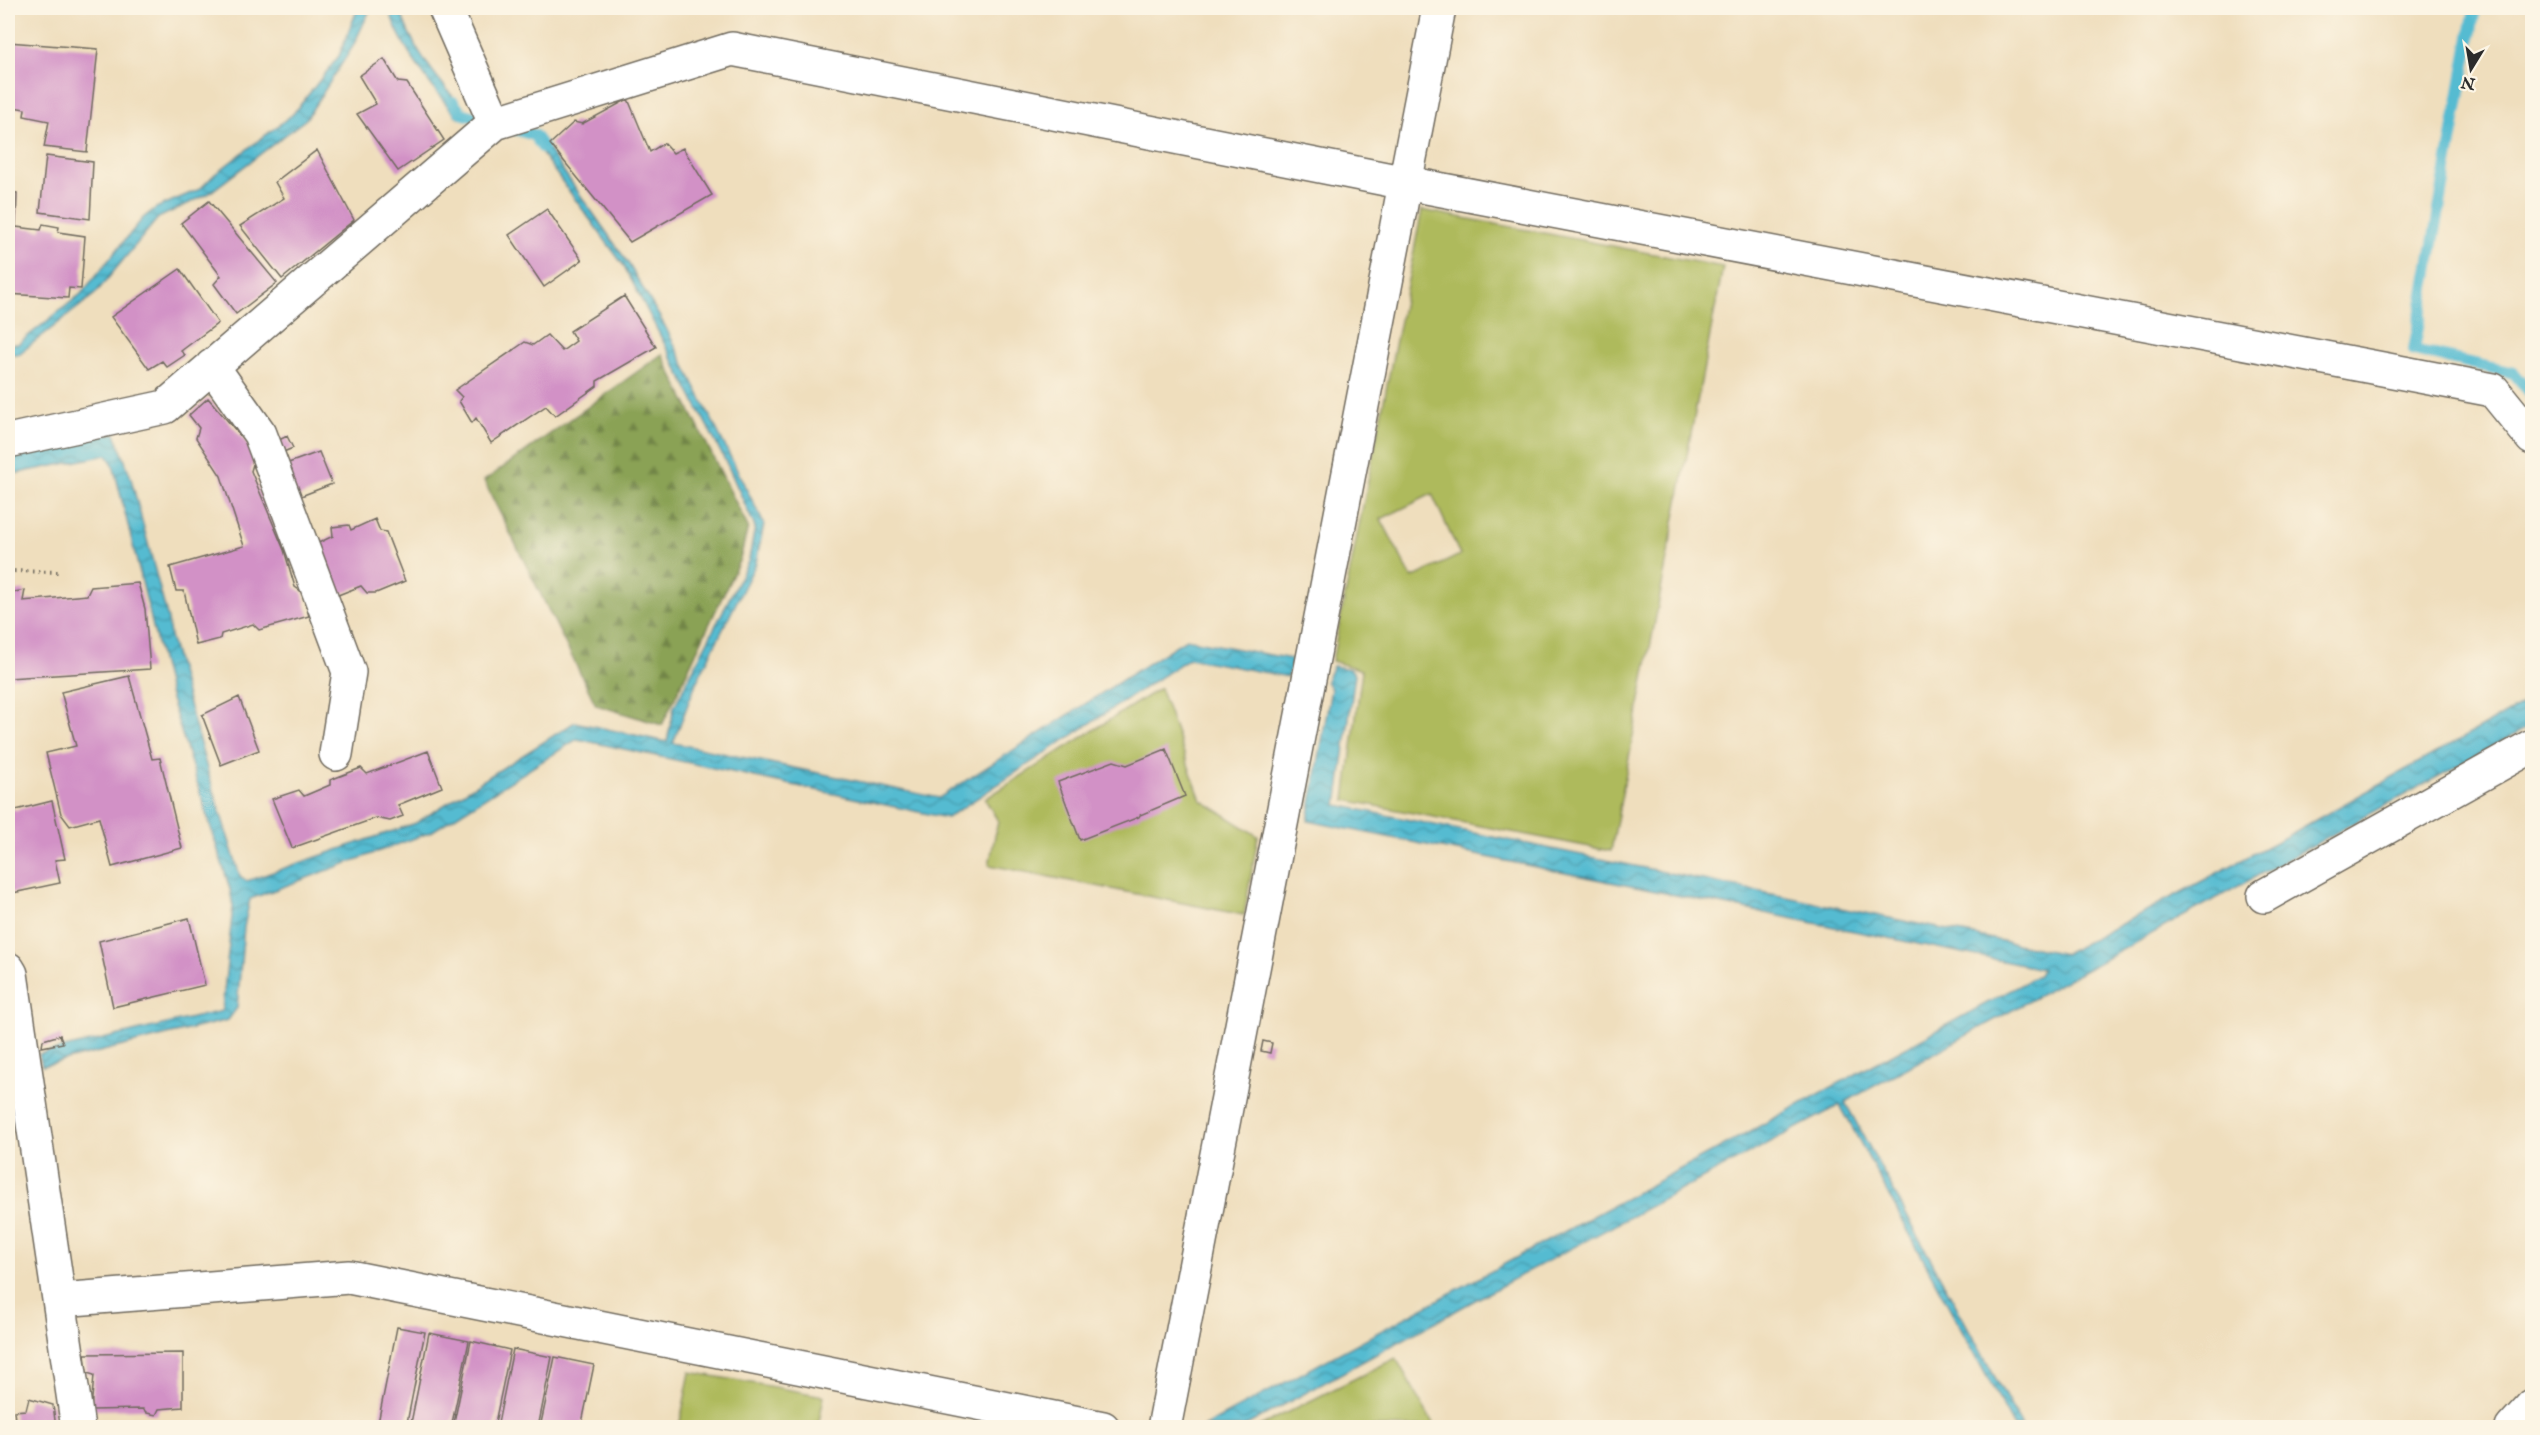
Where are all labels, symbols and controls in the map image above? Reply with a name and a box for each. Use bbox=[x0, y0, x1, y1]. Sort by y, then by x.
north arrow bbox=[2441, 39, 2501, 99]
text: N bbox=[2460, 71, 2478, 93]

